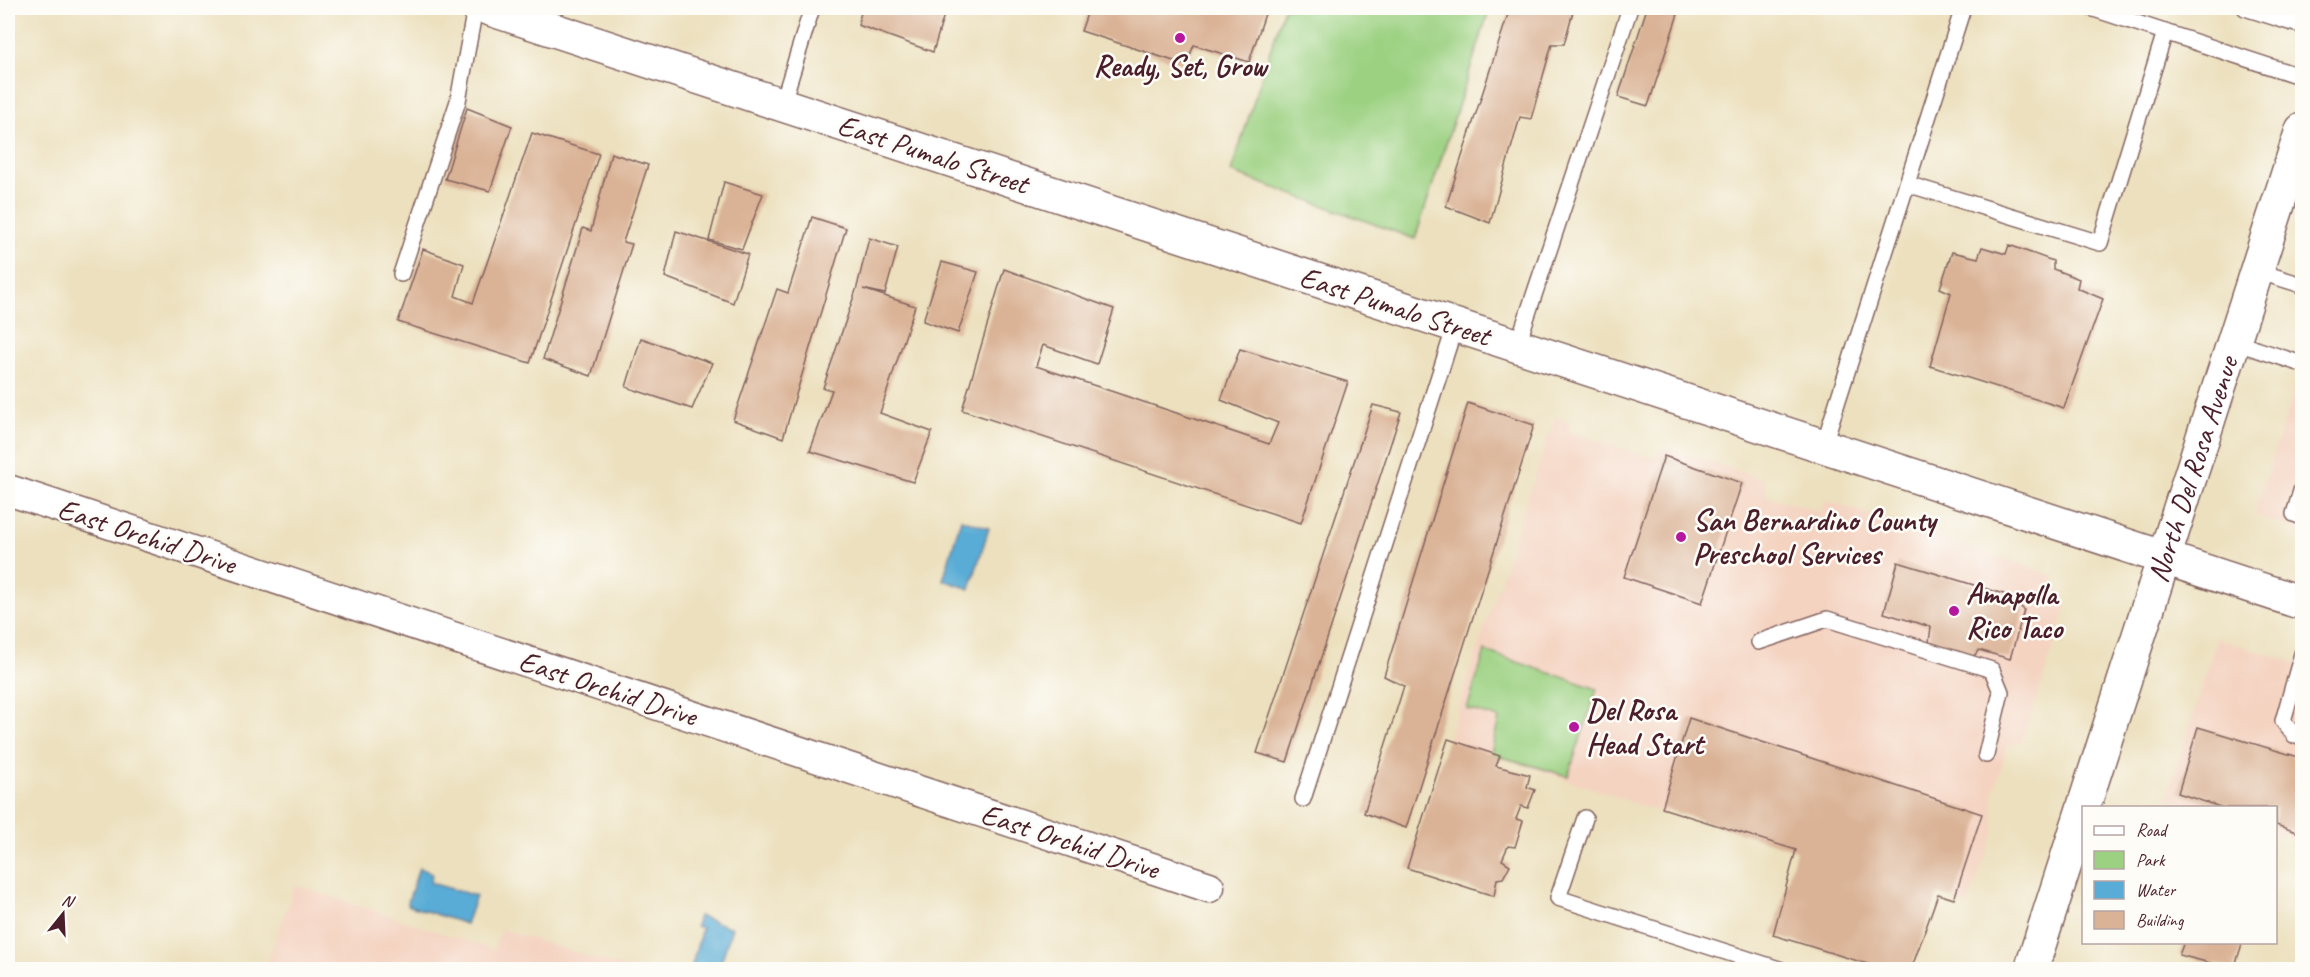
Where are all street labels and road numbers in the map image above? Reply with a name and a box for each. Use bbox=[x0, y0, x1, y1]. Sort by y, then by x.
street label: East Pumalo Street bbox=[833, 105, 1036, 204]
street label: East Pumalo Street bbox=[1295, 257, 1498, 356]
street label: North Del Rosa Avenue bbox=[2138, 350, 2247, 587]
street label: East Orchid Drive bbox=[53, 489, 243, 583]
street label: East Orchid Drive bbox=[514, 641, 704, 735]
street label: East Orchid Drive bbox=[976, 794, 1166, 888]

